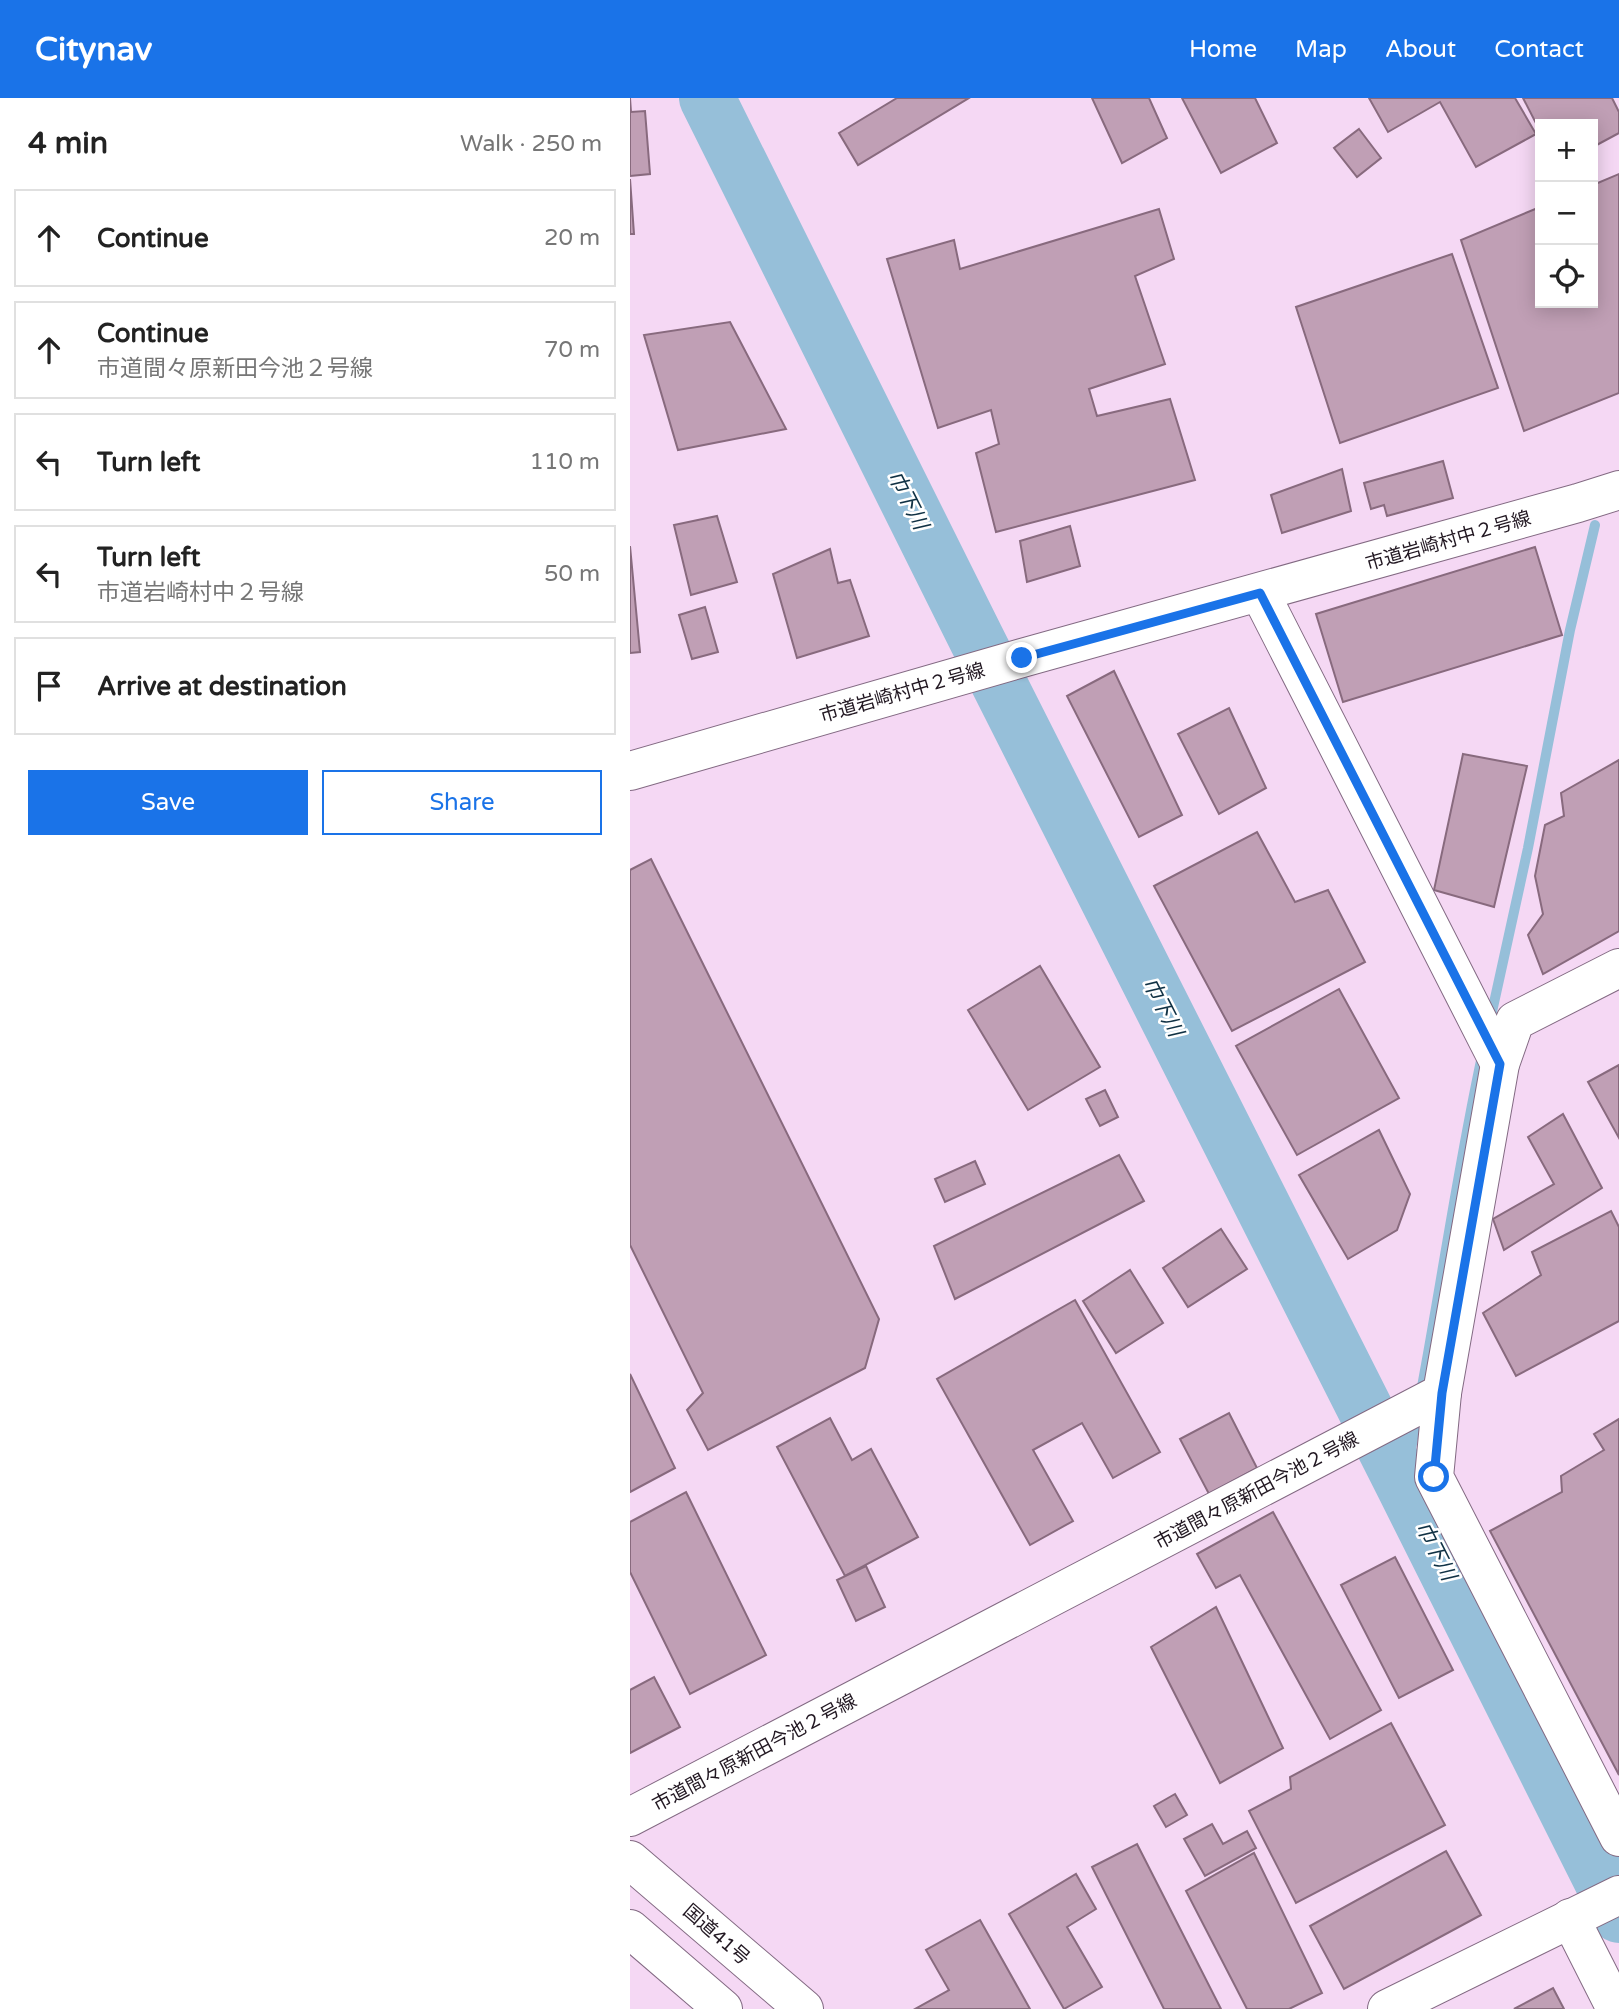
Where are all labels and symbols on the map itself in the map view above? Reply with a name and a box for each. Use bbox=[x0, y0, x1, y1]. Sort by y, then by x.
water label: 巾下川 bbox=[882, 466, 934, 536]
street label: 市道岩崎村中２号線 bbox=[1363, 507, 1534, 575]
route end bbox=[1006, 642, 1037, 673]
street label: 市道岩崎村中２号線 bbox=[817, 659, 988, 727]
water label: 巾下川 bbox=[1137, 973, 1189, 1043]
street label: 市道間々原新田今池２号線 bbox=[1151, 1428, 1362, 1554]
route start bbox=[1418, 1461, 1449, 1492]
water label: 巾下川 bbox=[1410, 1517, 1462, 1587]
street label: 市道間々原新田今池２号線 bbox=[649, 1690, 860, 1816]
street label: 国道41号 bbox=[679, 1900, 754, 1970]

